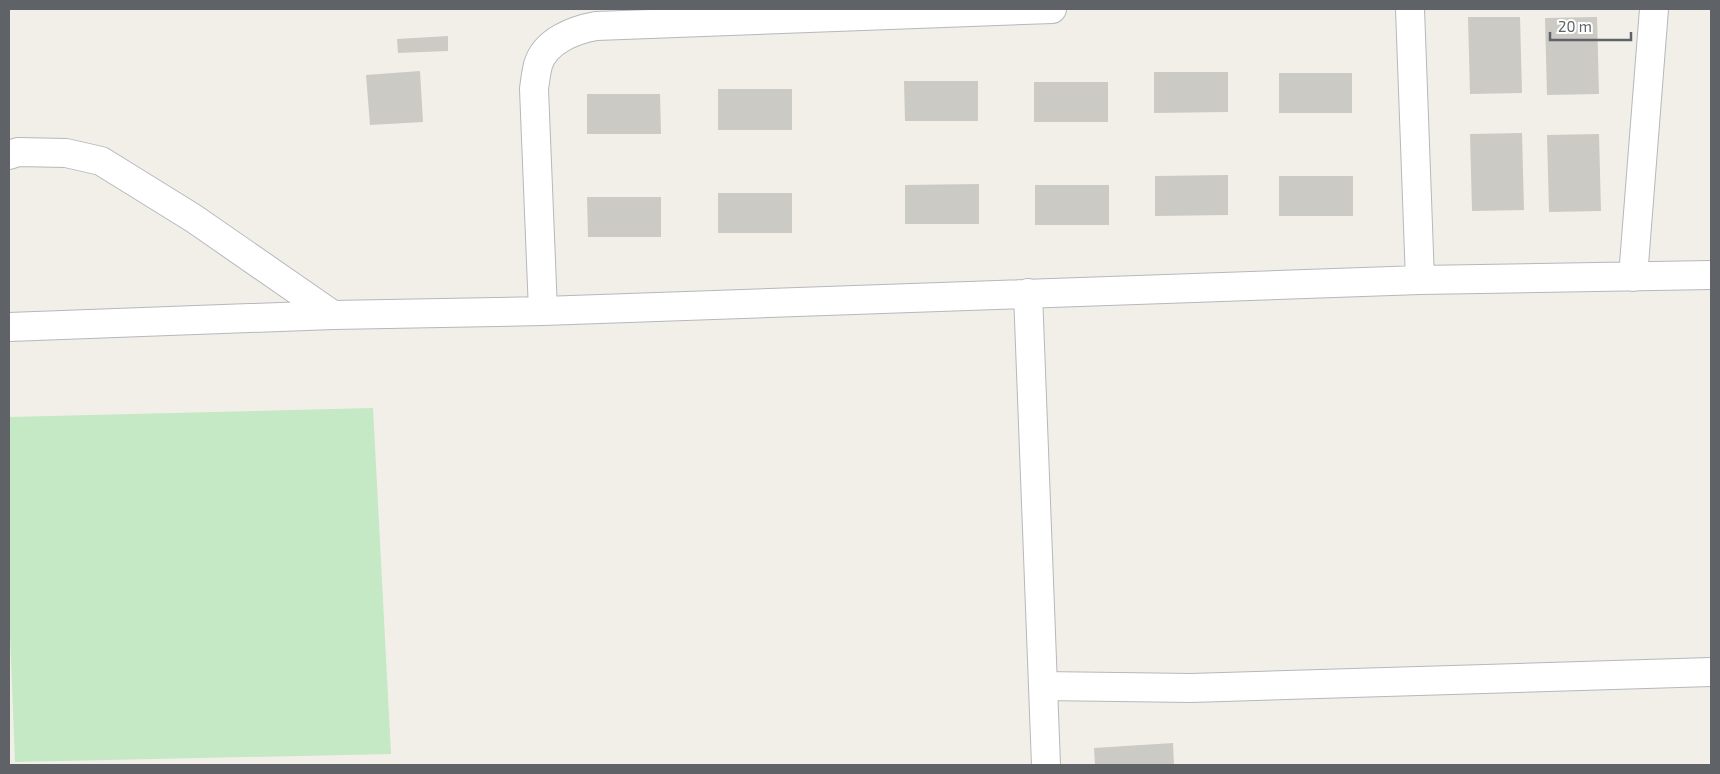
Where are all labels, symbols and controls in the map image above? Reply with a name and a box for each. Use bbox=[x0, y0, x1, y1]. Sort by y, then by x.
scale bar bbox=[1550, 10, 1631, 42]
text: 20 m bbox=[1558, 17, 1592, 35]

